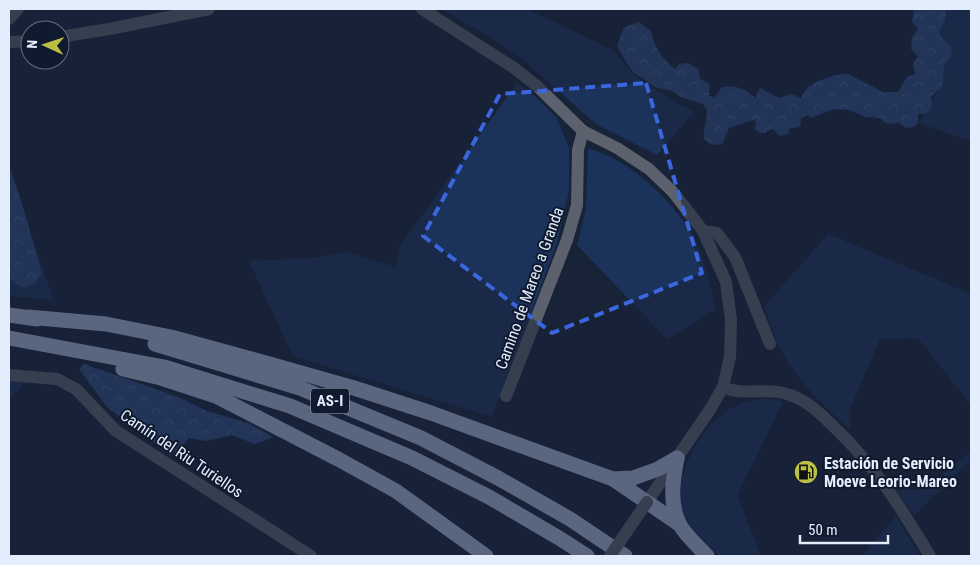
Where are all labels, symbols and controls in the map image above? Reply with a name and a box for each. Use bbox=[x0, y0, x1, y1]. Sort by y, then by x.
north arrow bbox=[20, 20, 70, 70]
text: N bbox=[24, 40, 40, 49]
street label: Camino de Mareo a Granda bbox=[491, 205, 568, 372]
road number: AS-I bbox=[311, 388, 349, 414]
street label: Camín del Riu Turiellos bbox=[117, 405, 247, 502]
place label: Estación de Servicio Moeve Leorio-Mareo bbox=[824, 454, 957, 491]
fuel station icon: Estación de Servicio Moeve Leorio-Mareo bbox=[793, 459, 819, 485]
scale bar bbox=[800, 512, 888, 544]
text: 50 m bbox=[808, 521, 838, 539]

